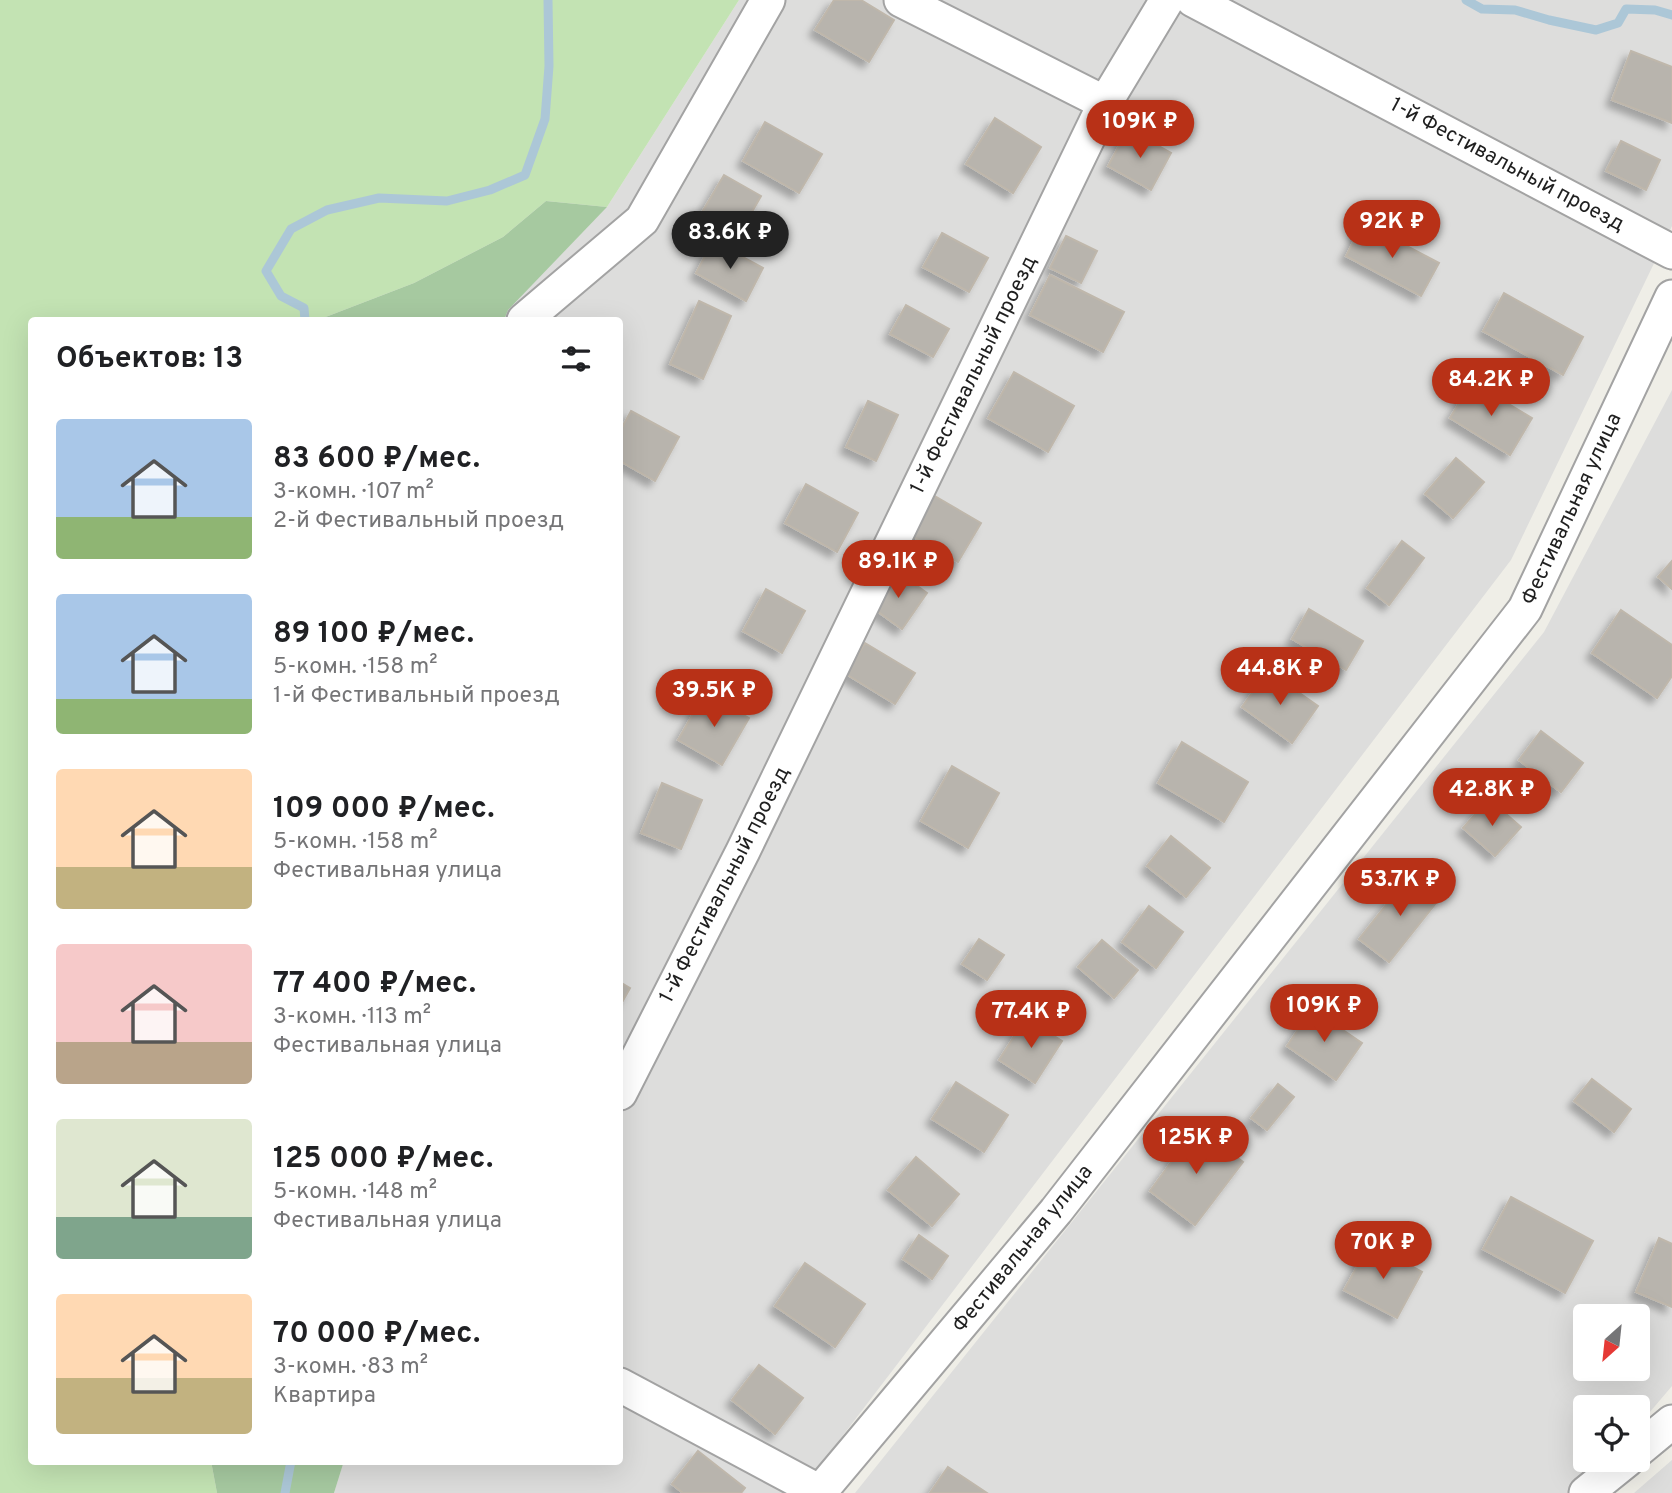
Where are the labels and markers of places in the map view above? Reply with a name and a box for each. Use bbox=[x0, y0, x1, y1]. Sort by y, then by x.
pin: 109K ₽ bbox=[1083, 100, 1197, 160]
pin: 92K ₽ bbox=[1343, 201, 1441, 260]
pin: 83.6K ₽ bbox=[665, 212, 795, 271]
pin: 84.2K ₽ bbox=[1426, 358, 1556, 418]
pin: 89.1K ₽ bbox=[833, 540, 963, 600]
pin: 44.8K ₽ bbox=[1215, 648, 1345, 707]
pin: 39.5K ₽ bbox=[649, 670, 779, 729]
pin: 42.8K ₽ bbox=[1427, 768, 1557, 828]
pin: 53.7K ₽ bbox=[1335, 858, 1465, 918]
pin: 109K ₽ bbox=[1267, 984, 1381, 1044]
pin: 77.4K ₽ bbox=[966, 990, 1096, 1050]
pin: 125K ₽ bbox=[1139, 1116, 1253, 1176]
pin: 70K ₽ bbox=[1334, 1222, 1432, 1281]

